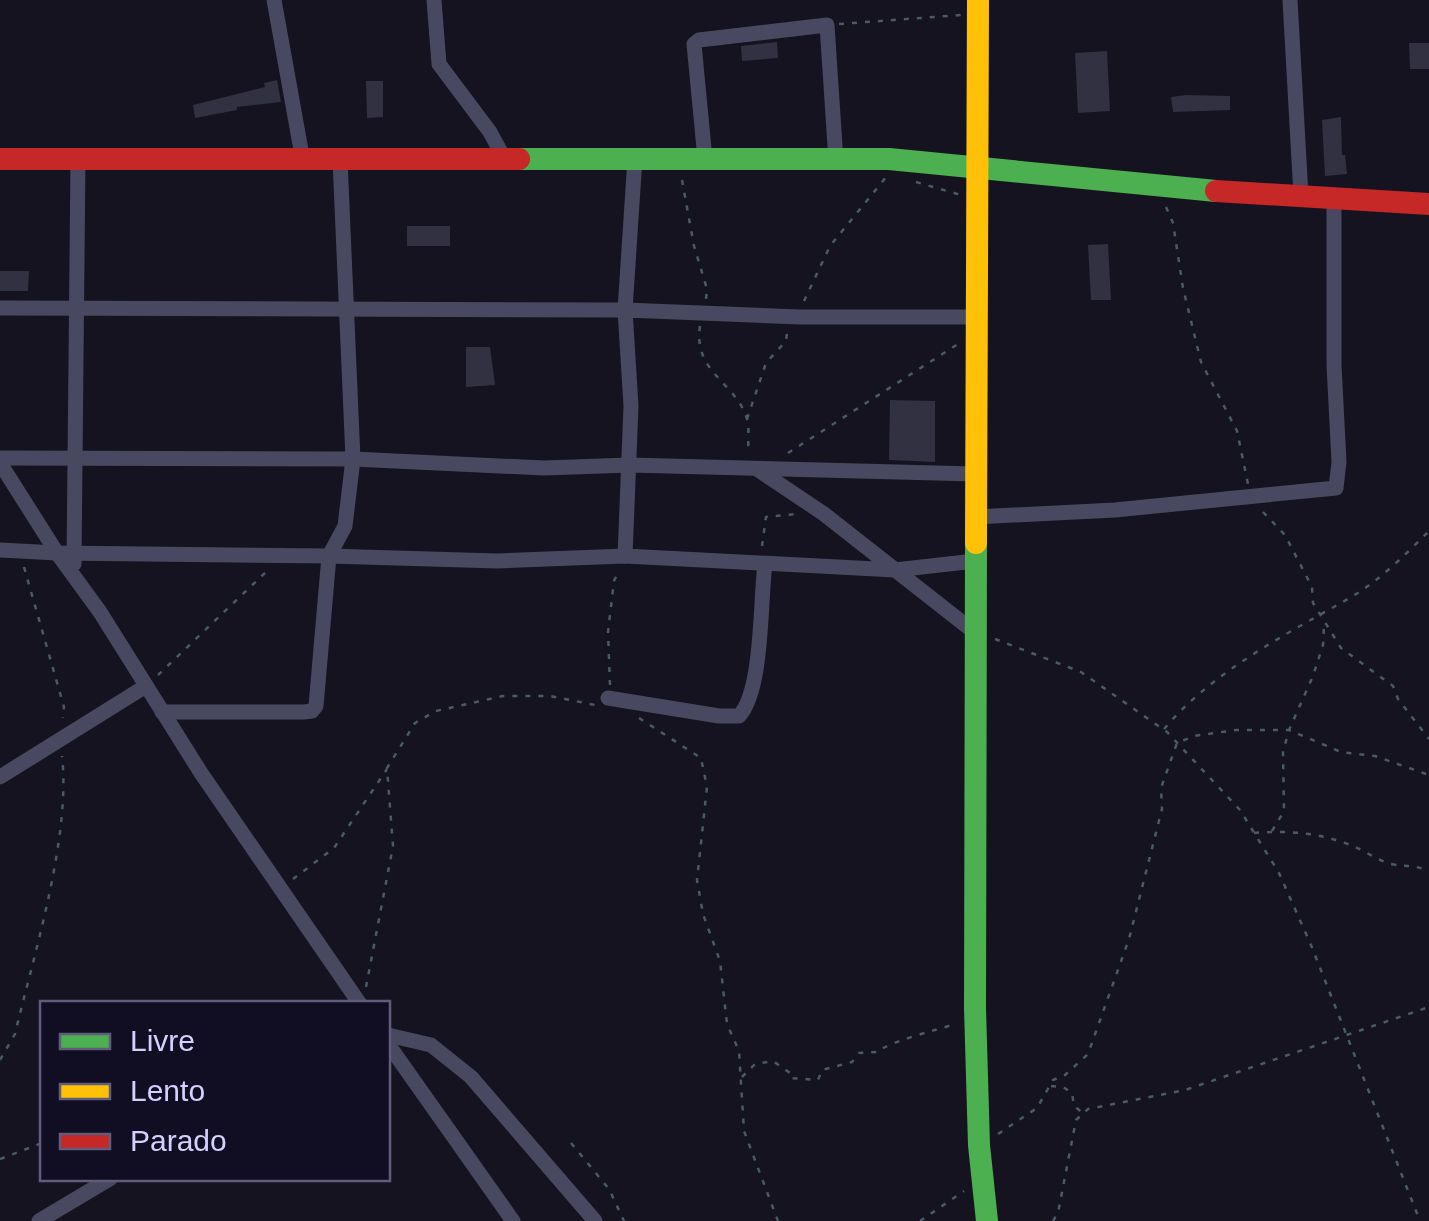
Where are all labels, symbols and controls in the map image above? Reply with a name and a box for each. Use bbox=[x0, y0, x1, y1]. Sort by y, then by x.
legend bbox=[40, 1001, 390, 1181]
text: Livre bbox=[130, 1024, 195, 1057]
text: Lento bbox=[130, 1074, 205, 1107]
text: Parado bbox=[130, 1124, 227, 1157]

